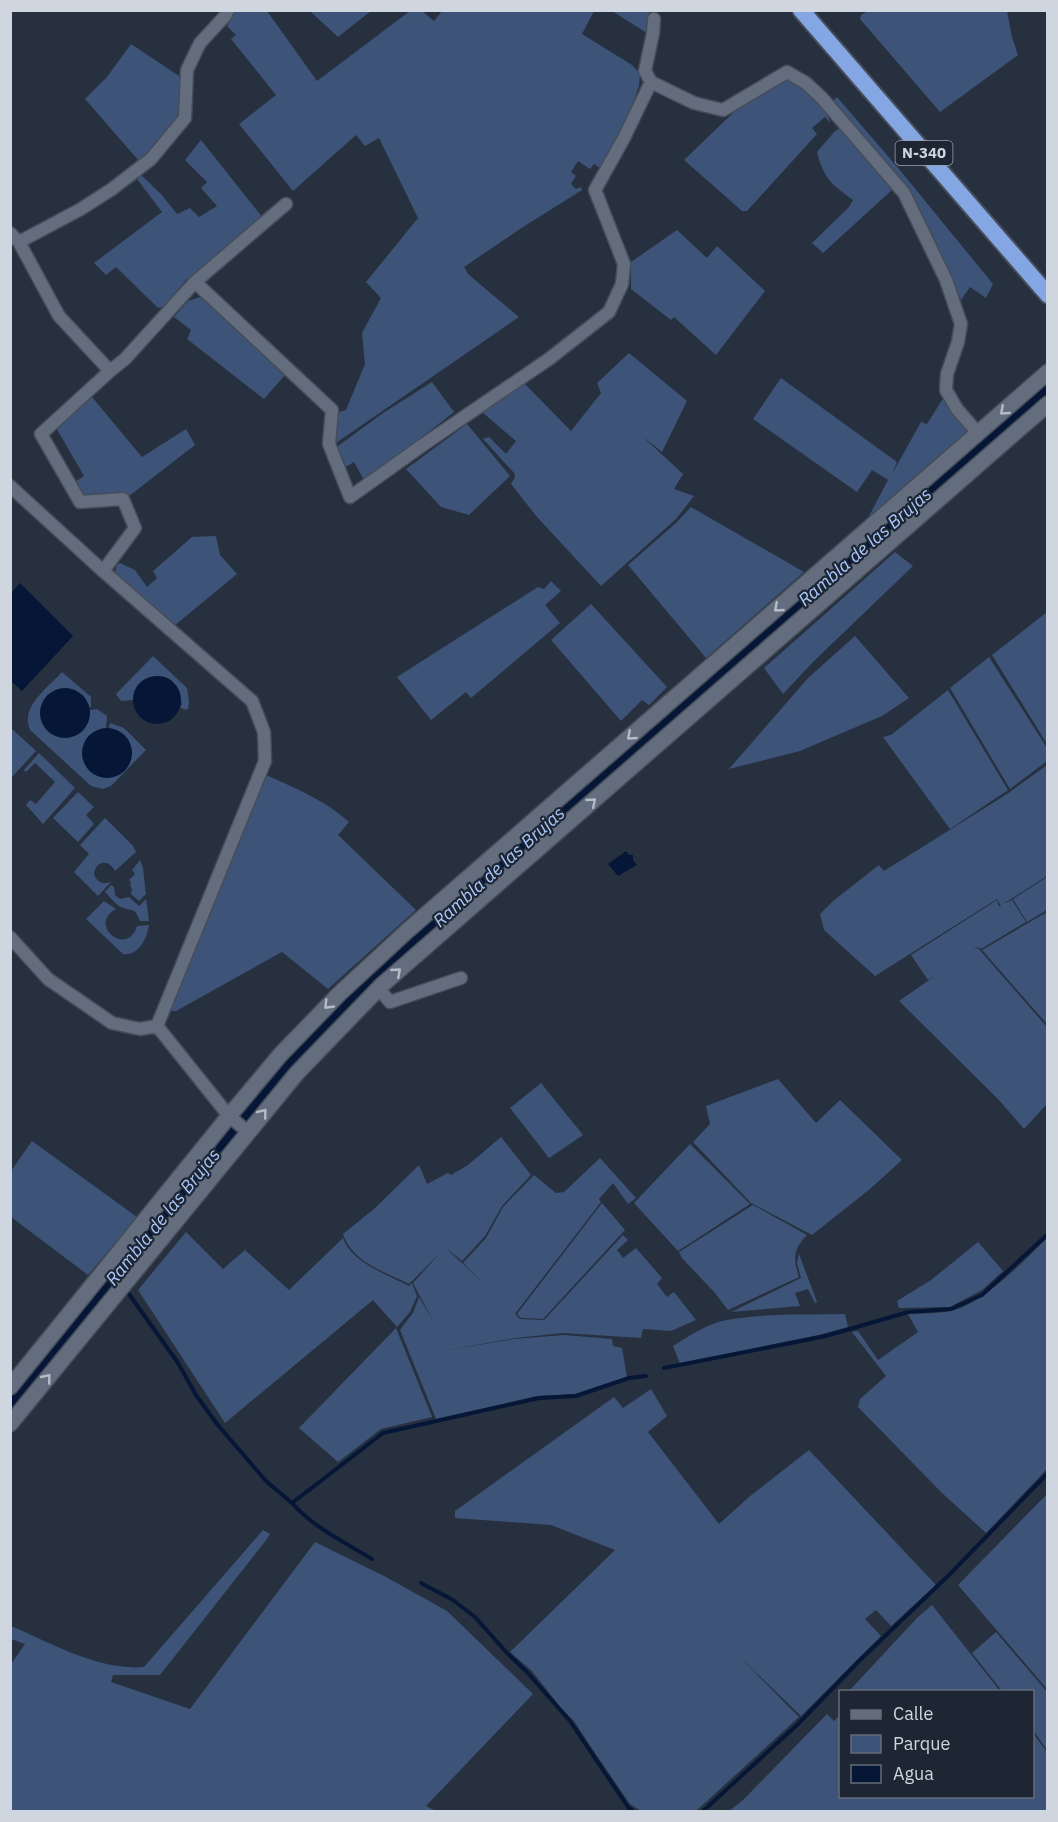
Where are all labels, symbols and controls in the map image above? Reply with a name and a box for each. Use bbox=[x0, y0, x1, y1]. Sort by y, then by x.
road number: N-340 bbox=[896, 141, 952, 165]
one-way arrow bbox=[1000, 404, 1010, 415]
water label: Rambla de las Brujas bbox=[793, 482, 936, 611]
one-way arrow bbox=[774, 601, 785, 612]
one-way arrow bbox=[627, 729, 638, 740]
one-way arrow bbox=[585, 798, 596, 809]
water label: Rambla de las Brujas bbox=[428, 801, 569, 932]
one-way arrow bbox=[391, 968, 401, 979]
one-way arrow bbox=[325, 998, 336, 1009]
one-way arrow bbox=[256, 1109, 267, 1120]
water label: Rambla de las Brujas bbox=[100, 1144, 225, 1290]
one-way arrow bbox=[40, 1374, 51, 1385]
legend bbox=[839, 1690, 1034, 1798]
text: Calle bbox=[893, 1702, 933, 1725]
text: Parque bbox=[893, 1732, 951, 1755]
text: Agua bbox=[893, 1762, 934, 1785]

